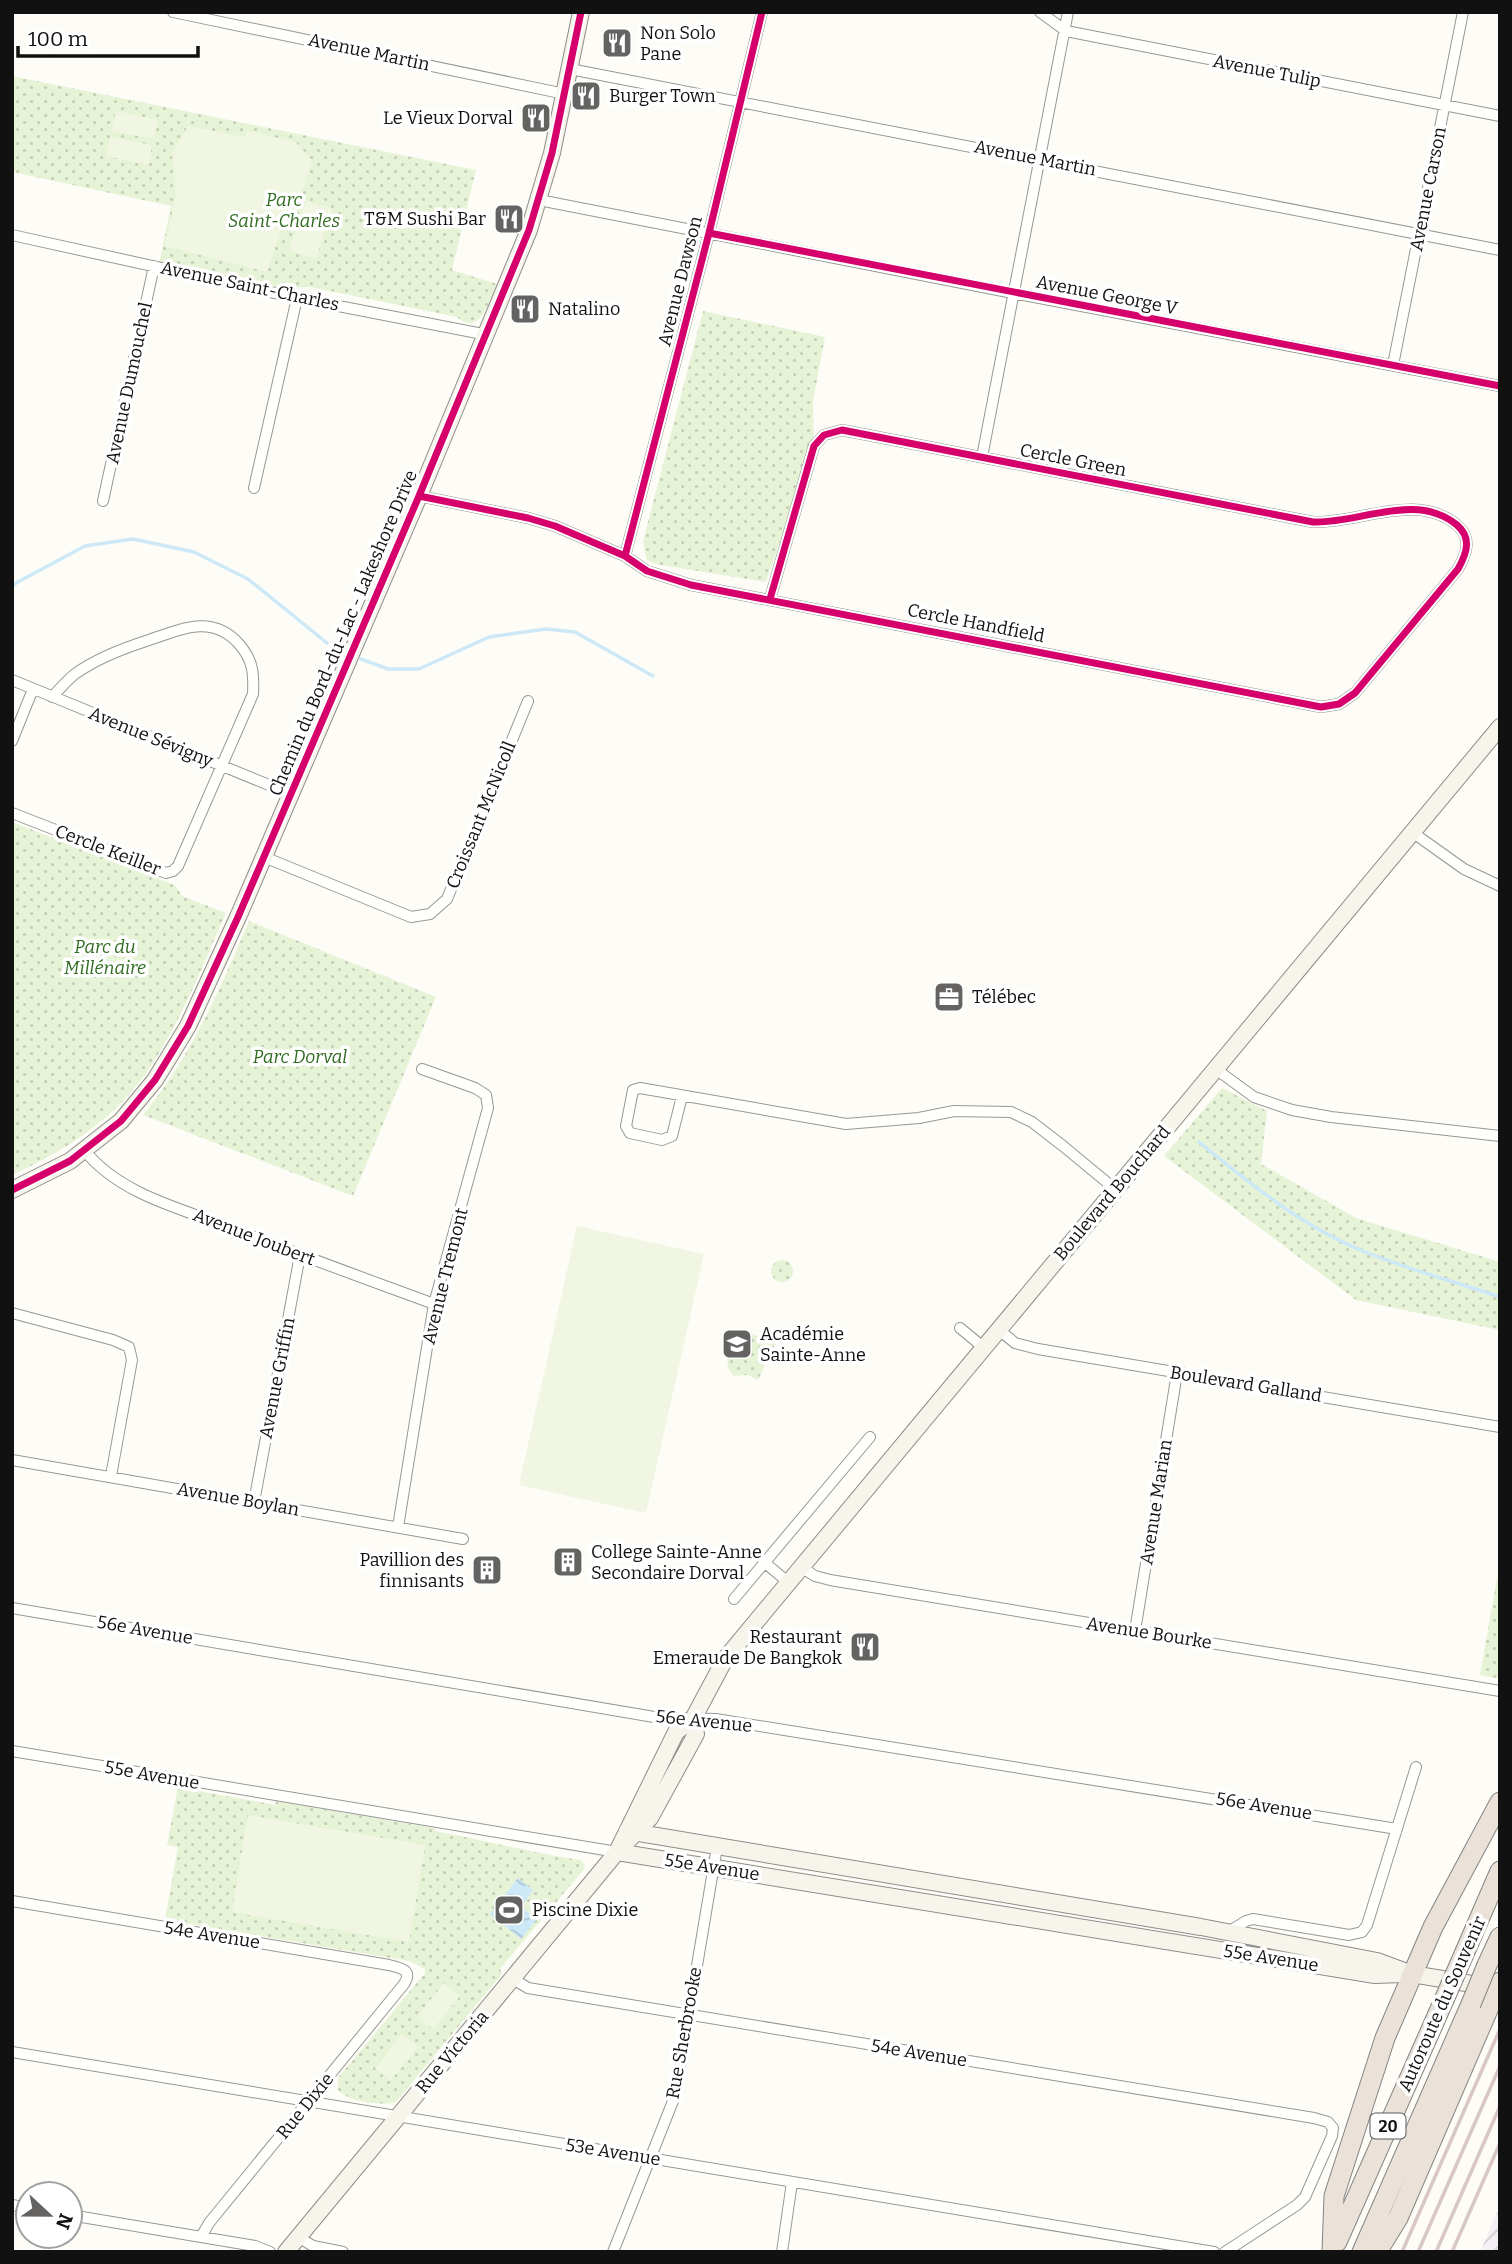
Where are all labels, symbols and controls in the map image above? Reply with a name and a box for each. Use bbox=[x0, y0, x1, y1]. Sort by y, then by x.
scale bar bbox=[18, 14, 198, 58]
place label: Non Solo Pane bbox=[640, 22, 716, 65]
text: 100 m bbox=[28, 26, 88, 52]
restaurant icon: Non Solo Pane bbox=[600, 26, 634, 60]
street label: Avenue Martin bbox=[306, 28, 432, 76]
street label: Avenue Tulip bbox=[1211, 50, 1323, 92]
restaurant icon: Burger Town bbox=[569, 79, 603, 113]
place label: Burger Town bbox=[609, 85, 716, 107]
restaurant icon: Le Vieux Dorval bbox=[519, 101, 553, 135]
place label: Le Vieux Dorval bbox=[383, 107, 513, 129]
street label: Avenue Carson bbox=[1405, 124, 1451, 253]
street label: Avenue Martin bbox=[972, 135, 1098, 181]
park label: Parc Saint-Charles bbox=[228, 189, 340, 232]
restaurant icon: T&M Sushi Bar bbox=[492, 202, 526, 236]
place label: T&M Sushi Bar bbox=[364, 208, 486, 230]
street label: Avenue Dawson bbox=[653, 213, 707, 348]
street label: Avenue Saint-Charles bbox=[159, 256, 341, 316]
street label: Avenue George V bbox=[1034, 270, 1180, 320]
restaurant icon: Natalino bbox=[508, 292, 542, 326]
place label: Natalino bbox=[548, 298, 620, 320]
street label: Avenue Dumouchel bbox=[101, 300, 157, 466]
street label: Cercle Green bbox=[1018, 439, 1129, 481]
street label: Chemin du Bord-du-Lac - Lakeshore Drive bbox=[264, 467, 422, 799]
street label: Cercle Handfield bbox=[905, 599, 1047, 647]
street label: Avenue Sévigny bbox=[86, 702, 217, 772]
street label: Croissant McNicoll bbox=[441, 738, 521, 892]
street label: Cercle Keiller bbox=[52, 820, 164, 880]
park label: Parc du Millénaire bbox=[64, 936, 146, 979]
office icon: Télébec bbox=[932, 980, 966, 1014]
place label: Télébec bbox=[972, 986, 1036, 1008]
park label: Parc Dorval bbox=[253, 1046, 347, 1068]
street label: Boulevard Bouchard bbox=[1049, 1121, 1175, 1265]
street label: Avenue Joubert bbox=[190, 1204, 319, 1271]
street label: Avenue Tremont bbox=[417, 1205, 473, 1346]
street label: Avenue Griffin bbox=[254, 1315, 300, 1440]
place label: Académie Sainte-Anne bbox=[760, 1323, 866, 1366]
school or university icon: Académie Sainte-Anne bbox=[720, 1327, 754, 1361]
street label: Boulevard Galland bbox=[1169, 1361, 1324, 1407]
street label: Avenue Marian bbox=[1135, 1437, 1177, 1566]
street label: Avenue Boylan bbox=[175, 1477, 301, 1521]
place label: College Sainte-Anne Secondaire Dorval bbox=[591, 1541, 762, 1584]
building icon: College Sainte-Anne Secondaire Dorval bbox=[551, 1545, 585, 1579]
place label: Pavillion des finnisants bbox=[359, 1549, 464, 1592]
building icon: Pavillion des finnisants bbox=[470, 1553, 504, 1587]
street label: 56e Avenue bbox=[95, 1611, 195, 1649]
street label: Avenue Bourke bbox=[1085, 1612, 1213, 1654]
place label: Restaurant Emeraude De Bangkok bbox=[653, 1626, 843, 1669]
restaurant icon: Restaurant Emeraude De Bangkok bbox=[848, 1630, 882, 1664]
street label: 56e Avenue bbox=[655, 1705, 753, 1737]
street label: 55e Avenue bbox=[103, 1756, 201, 1794]
street label: 56e Avenue bbox=[1214, 1788, 1314, 1824]
street label: 55e Avenue bbox=[663, 1849, 761, 1885]
sports icon: Piscine Dixie bbox=[492, 1893, 526, 1927]
place label: Piscine Dixie bbox=[532, 1899, 638, 1921]
street label: Autoroute du Souvenir bbox=[1393, 1913, 1491, 2095]
street label: 54e Avenue bbox=[162, 1917, 262, 1953]
street label: 55e Avenue bbox=[1222, 1940, 1320, 1976]
street label: Rue Sherbrooke bbox=[662, 1965, 706, 2101]
street label: Rue Victoria bbox=[411, 2006, 493, 2098]
street label: 54e Avenue bbox=[869, 2035, 969, 2071]
street label: Rue Dixie bbox=[272, 2069, 338, 2143]
road number: 20 bbox=[1370, 2114, 1406, 2138]
street label: 53e Avenue bbox=[564, 2134, 662, 2170]
north arrow bbox=[14, 2180, 84, 2250]
text: N bbox=[51, 2210, 78, 2233]

